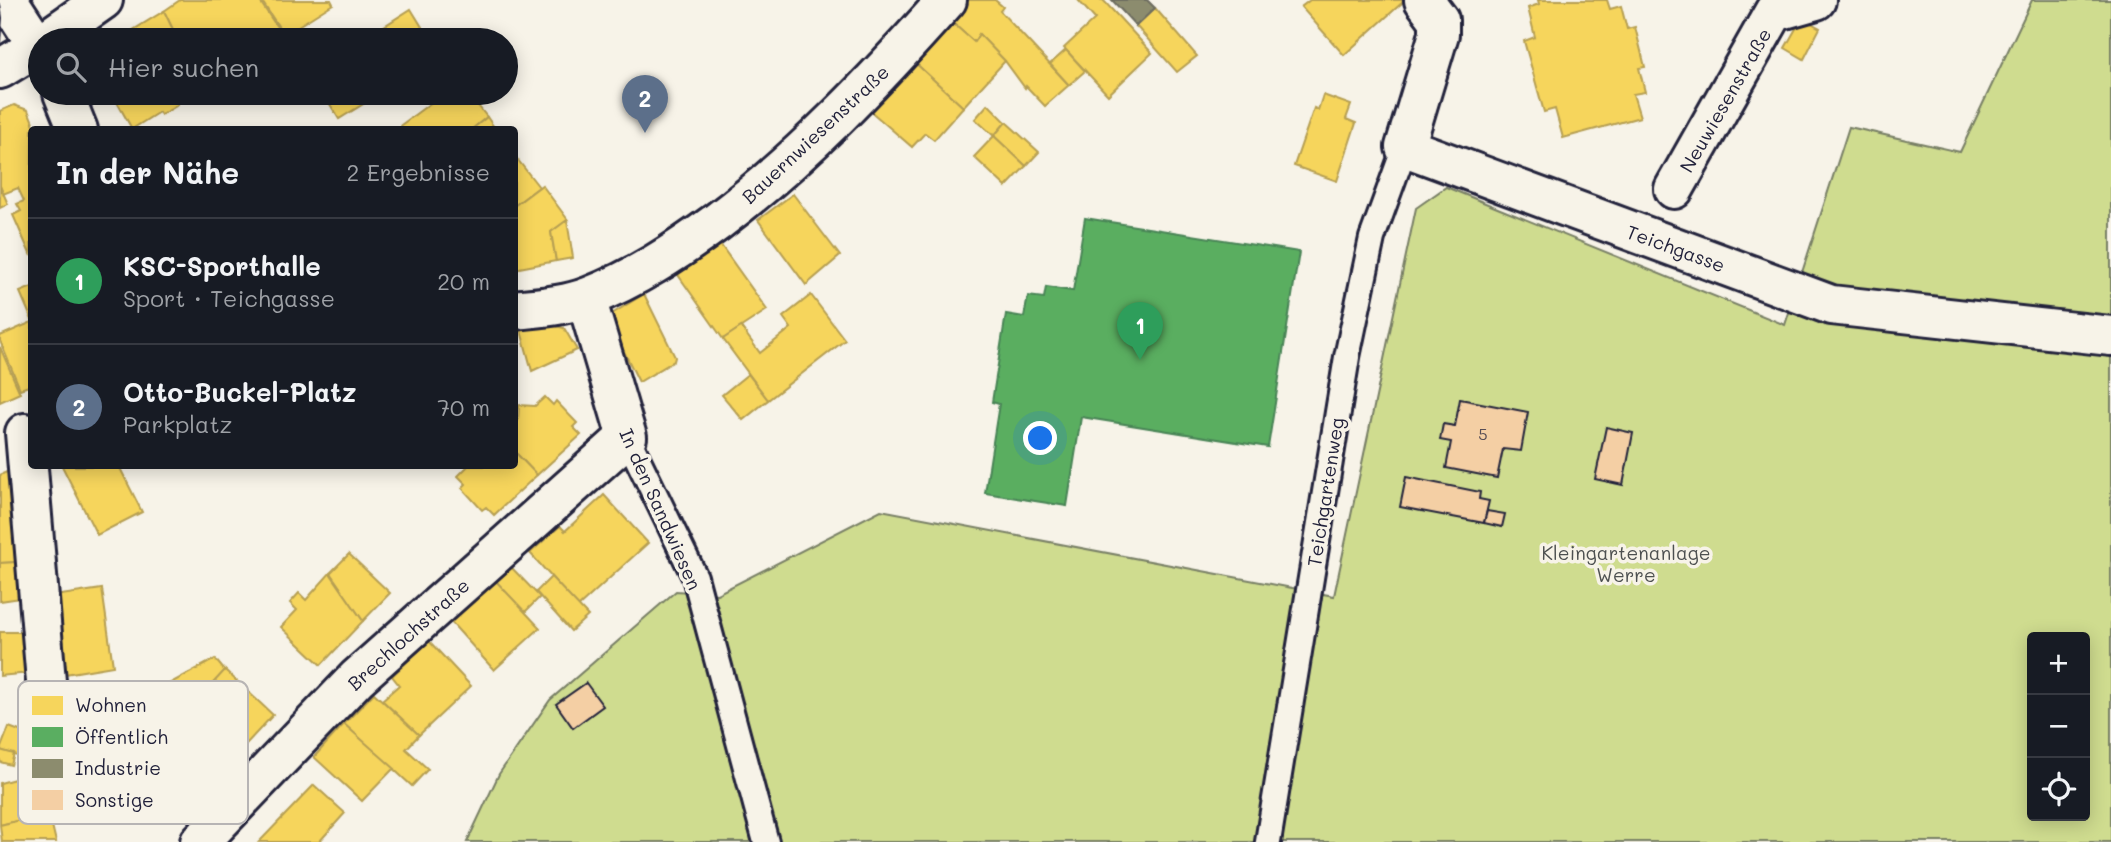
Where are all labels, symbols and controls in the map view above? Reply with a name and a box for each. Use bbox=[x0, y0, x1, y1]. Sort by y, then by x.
street label: Neuwiesenstraße bbox=[1673, 23, 1777, 177]
search box bbox=[28, 28, 518, 105]
icon: search bbox=[52, 48, 90, 86]
text: Hier suchen bbox=[108, 50, 259, 84]
street label: Bauernwiesenstraße bbox=[736, 59, 894, 209]
pin: 2 bbox=[622, 75, 668, 133]
text: In der Nähe bbox=[56, 152, 239, 192]
text: 2 Ergebnisse bbox=[347, 157, 490, 187]
street label: Teichgasse bbox=[1623, 219, 1729, 277]
text: KSC-Sporthalle bbox=[123, 249, 321, 283]
text: 1 bbox=[74, 266, 84, 296]
text: 20 m bbox=[437, 266, 490, 296]
text: Sport · Teichgasse bbox=[123, 283, 335, 313]
pin: 1 bbox=[1117, 302, 1163, 360]
text: Otto-Buckel-Platz bbox=[123, 375, 356, 409]
text: 2 bbox=[73, 392, 85, 422]
text: 70 m bbox=[437, 392, 490, 422]
text: Parkplatz bbox=[123, 409, 232, 439]
street label: Teichgartenweg bbox=[1301, 416, 1349, 568]
your location bbox=[1023, 421, 1057, 455]
house number: 5 bbox=[1478, 423, 1488, 444]
street label: In den Sandwiesen bbox=[614, 424, 708, 594]
park label: Kleingartenanlage Werre bbox=[1541, 540, 1711, 587]
street label: Brechlochstraße bbox=[342, 573, 474, 695]
map controls bbox=[2027, 632, 2090, 821]
button: + bbox=[2027, 632, 2090, 695]
legend bbox=[18, 681, 248, 824]
text: Wohnen bbox=[75, 692, 146, 717]
button: − bbox=[2027, 695, 2090, 758]
text: Öffentlich bbox=[75, 724, 168, 749]
text: Industrie bbox=[75, 755, 161, 780]
button: locate bbox=[2027, 758, 2090, 821]
text: Sonstige bbox=[75, 787, 154, 812]

